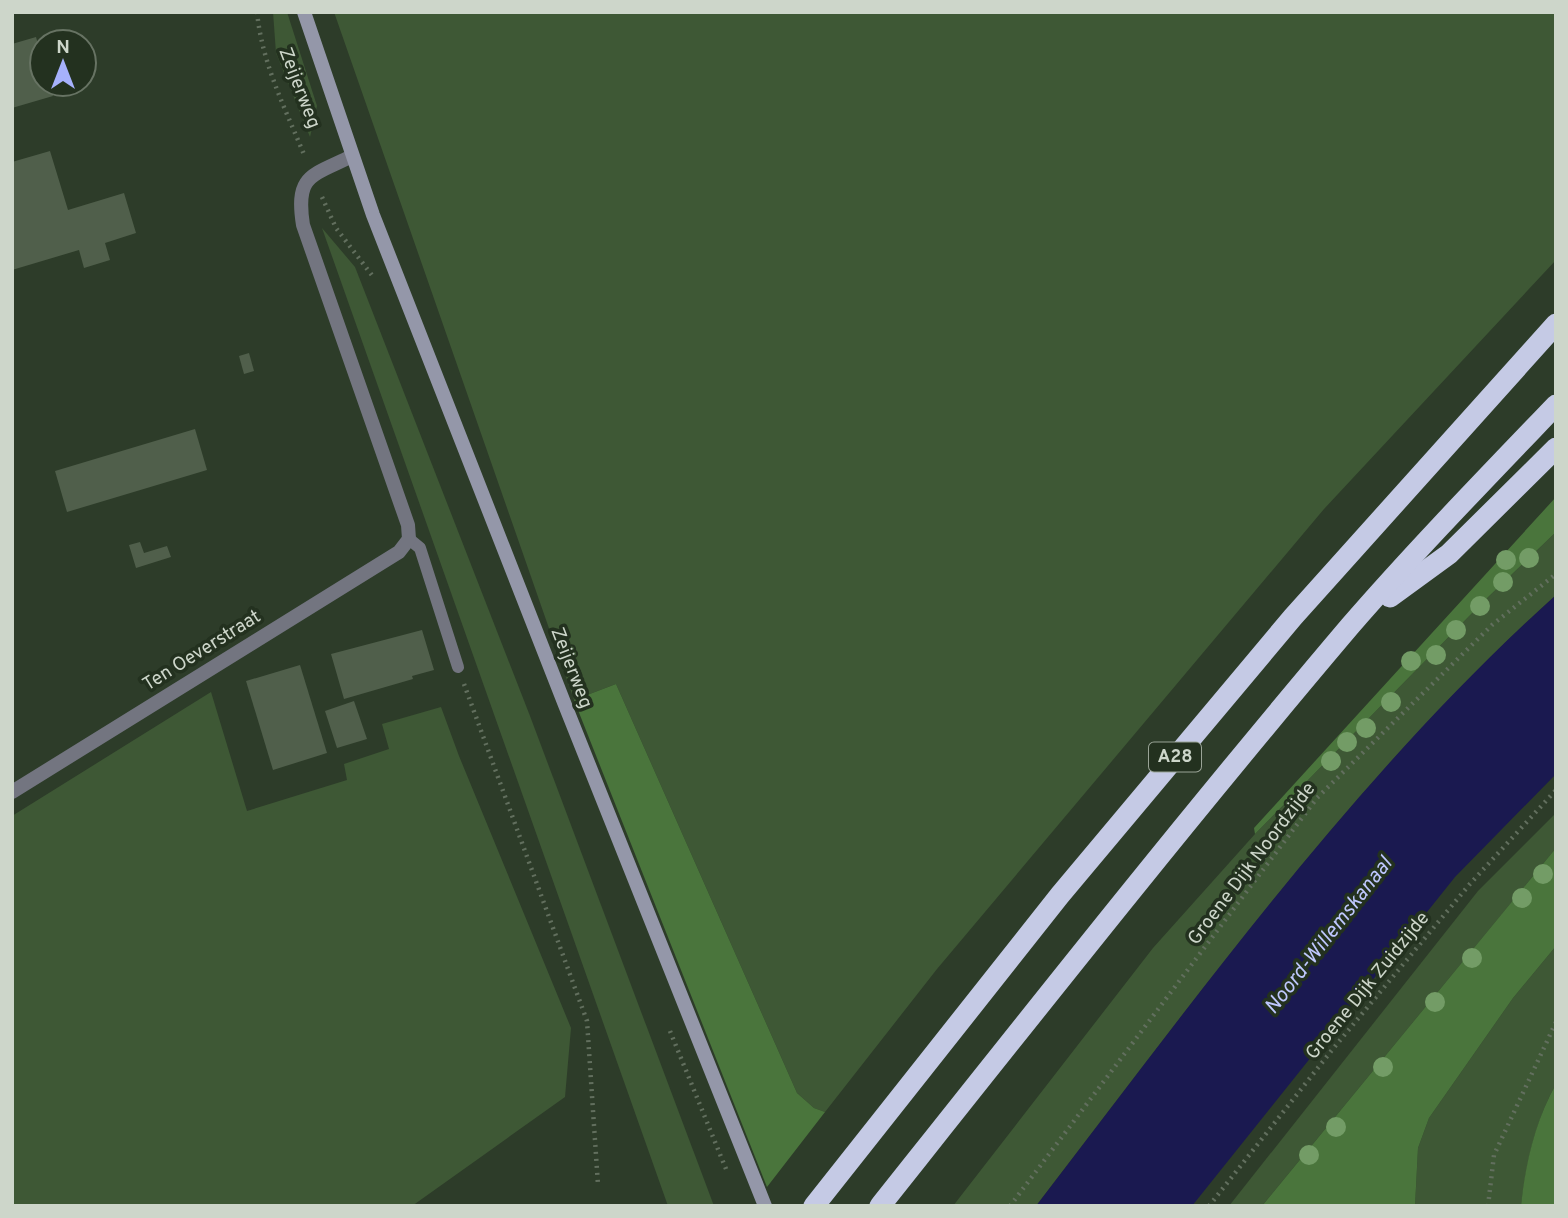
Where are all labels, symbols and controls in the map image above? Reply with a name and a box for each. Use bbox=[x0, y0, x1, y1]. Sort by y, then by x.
north arrow bbox=[28, 28, 98, 98]
text: N bbox=[56, 36, 70, 60]
street label: Zeijerweg bbox=[273, 44, 325, 132]
street label: Ten Oeverstraat bbox=[138, 605, 266, 697]
street label: Zeijerweg bbox=[545, 624, 597, 712]
road number: A28 bbox=[1149, 742, 1201, 772]
street label: Groene Dijk Noordzijde bbox=[1183, 778, 1321, 950]
water label: Noord-Willemskanaal bbox=[1259, 850, 1400, 1020]
street label: Groene Dijk Zuidzijde bbox=[1301, 907, 1435, 1065]

